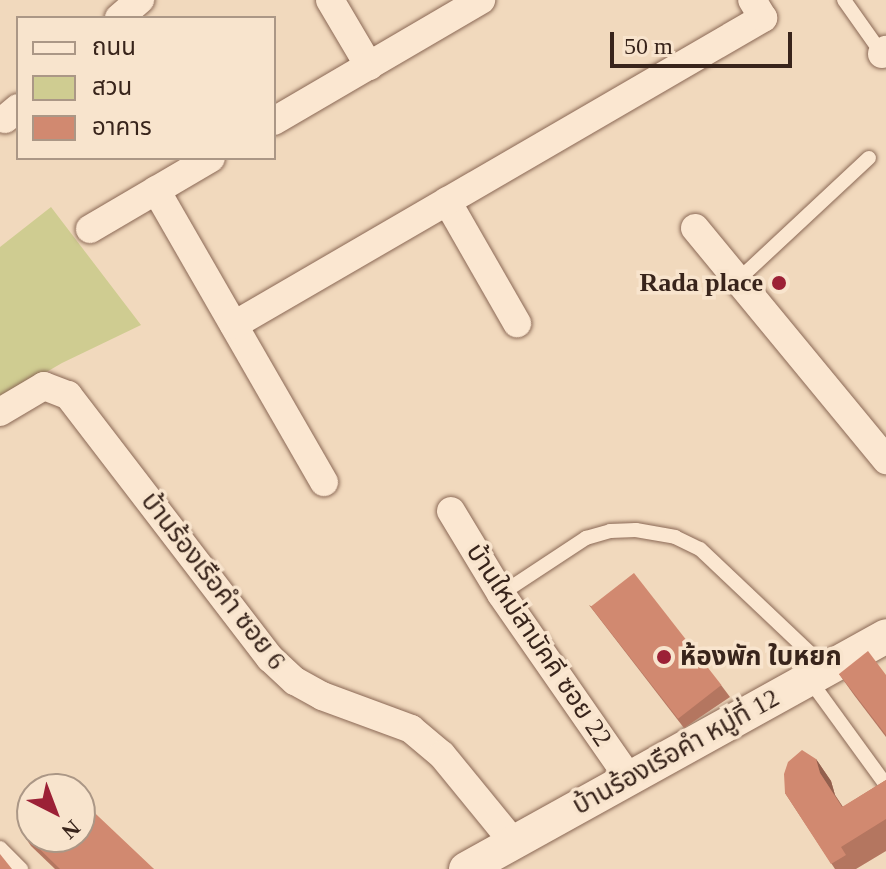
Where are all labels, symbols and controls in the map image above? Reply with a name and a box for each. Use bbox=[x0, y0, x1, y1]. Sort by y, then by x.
legend bbox=[16, 16, 276, 160]
scale bar bbox=[614, 16, 796, 66]
text: 50 m bbox=[624, 33, 673, 59]
text: ถนน bbox=[92, 34, 136, 60]
text: สวน bbox=[92, 74, 132, 100]
text: อาคาร bbox=[92, 114, 152, 140]
place label: Rada place bbox=[640, 267, 763, 299]
marker: Rada place bbox=[770, 274, 788, 292]
street label: บ้านร้องเรือคำ ซอย 6 bbox=[134, 486, 292, 676]
street label: บ้านใหม่สามัคคี ซอย 22 bbox=[460, 538, 618, 752]
place label: ห้องพัก ใบหยก bbox=[680, 641, 842, 673]
marker: ห้องพัก ใบหยก bbox=[655, 648, 673, 666]
street label: บ้านร้องเรือคำ หมู่ที่ 12 bbox=[567, 682, 785, 822]
north arrow bbox=[16, 773, 96, 853]
text: N bbox=[57, 815, 85, 844]

